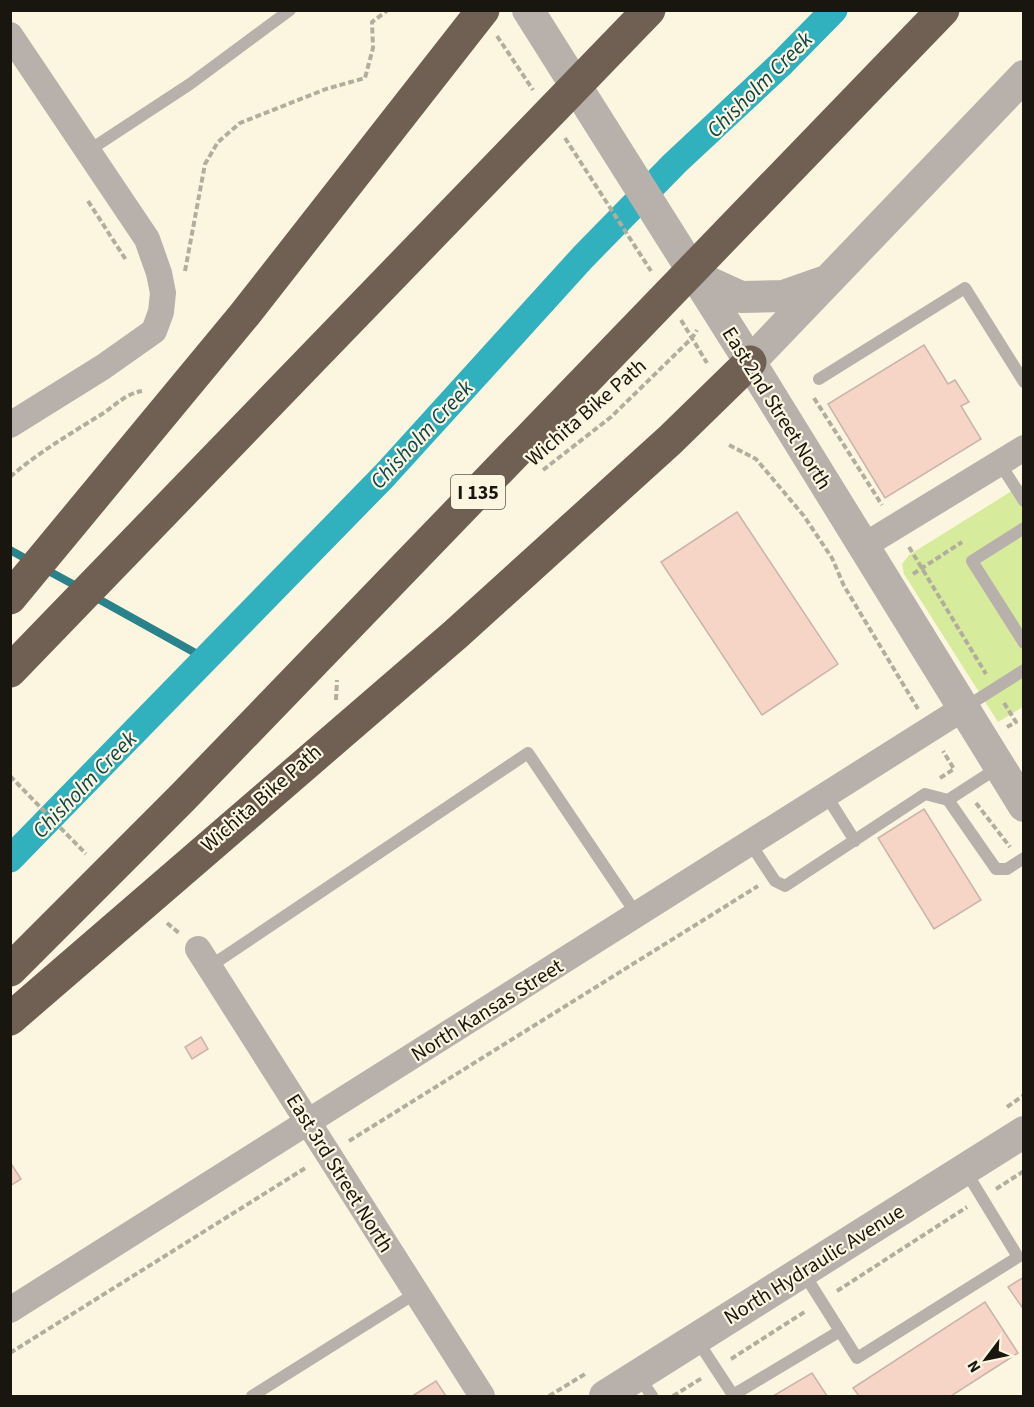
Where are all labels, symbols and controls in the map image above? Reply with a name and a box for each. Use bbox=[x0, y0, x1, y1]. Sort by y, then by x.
water label: Chisholm Creek bbox=[699, 24, 821, 145]
street label: East 2nd Street North bbox=[715, 321, 839, 495]
street label: Wichita Bike Path bbox=[519, 351, 653, 473]
water label: Chisholm Creek bbox=[363, 373, 481, 496]
road number: I 135 bbox=[451, 475, 505, 509]
water label: Chisholm Creek bbox=[25, 723, 145, 846]
street label: Wichita Bike Path bbox=[194, 737, 328, 859]
street label: North Kansas Street bbox=[405, 951, 569, 1069]
street label: East 3rd Street North bbox=[279, 1088, 401, 1258]
street label: North Hydraulic Avenue bbox=[718, 1196, 910, 1332]
north arrow bbox=[956, 1329, 1016, 1389]
text: N bbox=[962, 1356, 986, 1377]

